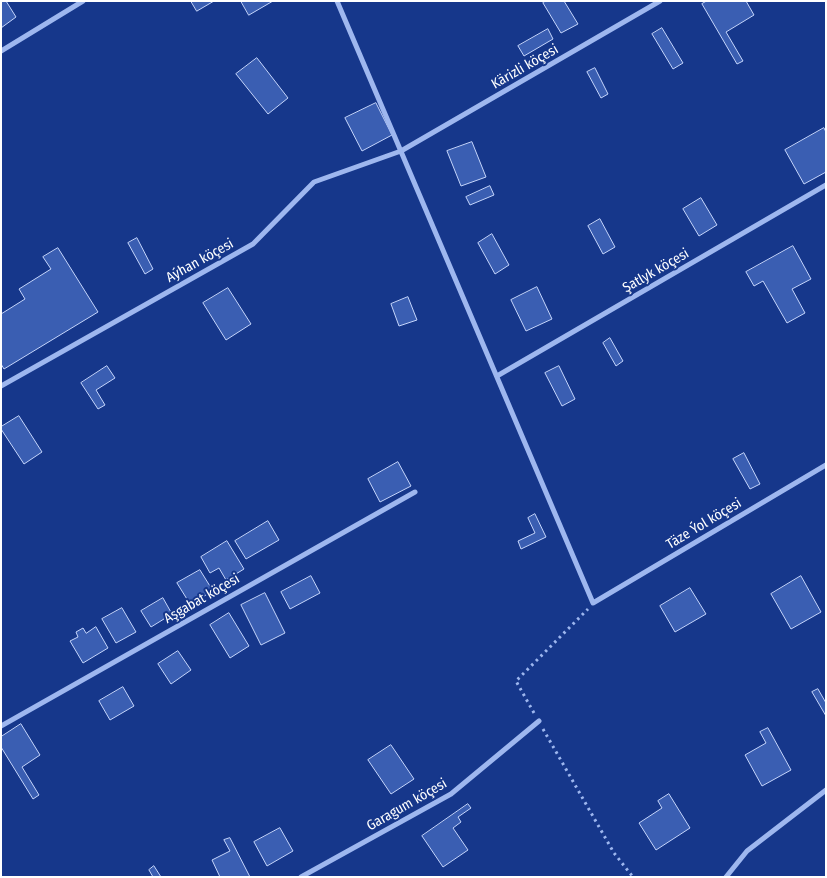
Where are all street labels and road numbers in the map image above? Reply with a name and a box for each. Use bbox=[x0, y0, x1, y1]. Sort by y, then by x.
street label: Kärizli köçesi bbox=[489, 41, 561, 93]
street label: Aýhan köçesi bbox=[163, 236, 237, 286]
street label: Şatlyk köçesi bbox=[620, 245, 692, 297]
street label: Täze Ýol köçesi bbox=[663, 495, 745, 553]
street label: Aşgabat köçesi bbox=[161, 571, 243, 627]
street label: Garagum köçesi bbox=[364, 775, 450, 835]

